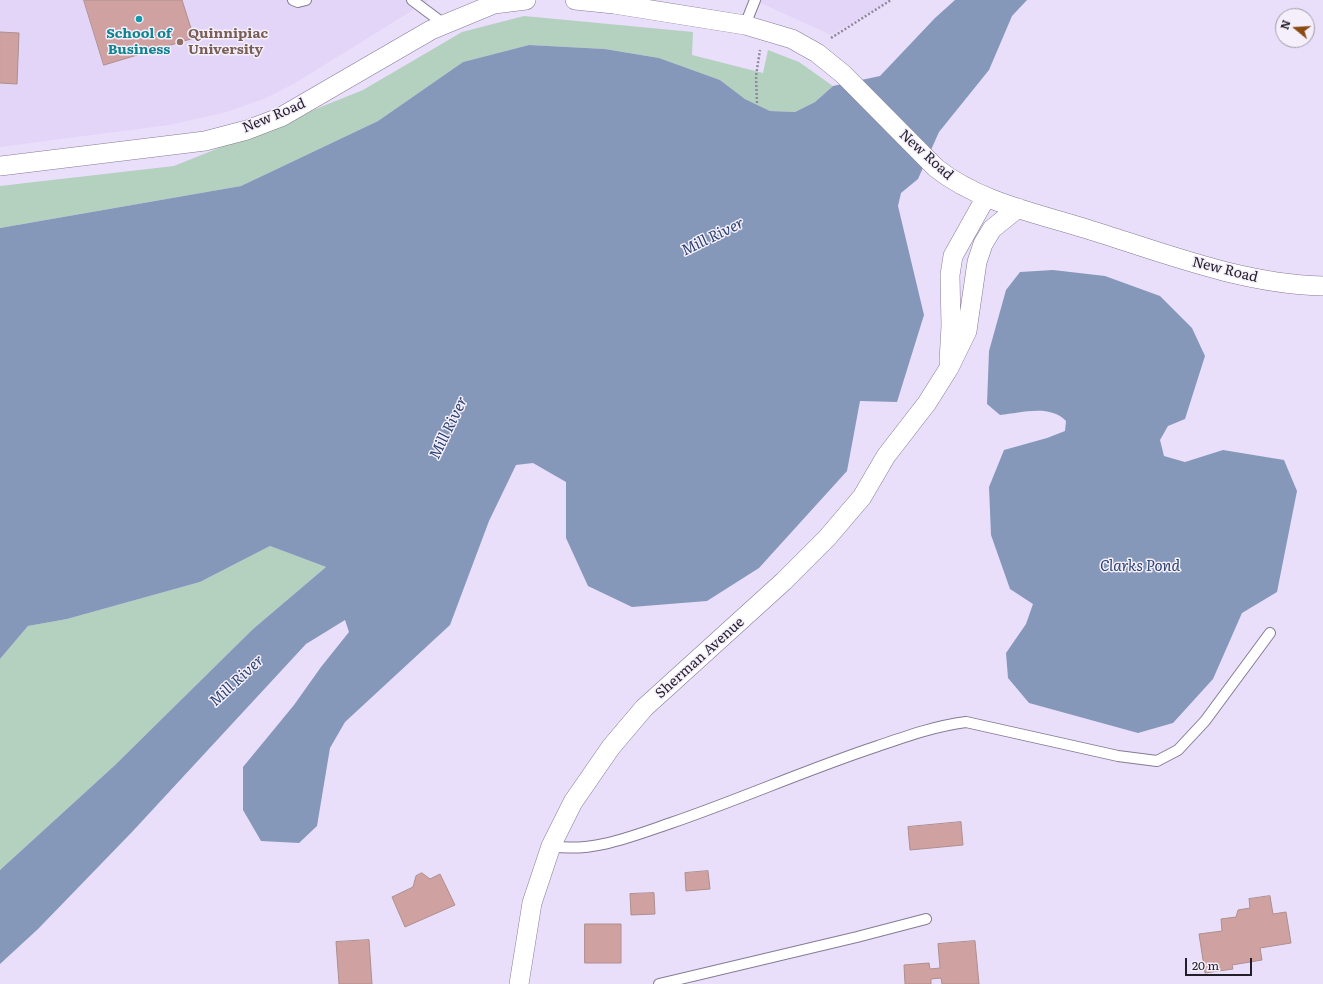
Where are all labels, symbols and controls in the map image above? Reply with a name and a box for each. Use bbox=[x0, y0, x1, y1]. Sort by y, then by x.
north arrow bbox=[1275, 8, 1315, 48]
marker: School of Business bbox=[134, 14, 144, 24]
text: N bbox=[1276, 18, 1294, 31]
place label: School of Business bbox=[106, 26, 172, 58]
place label: Quinnipiac University bbox=[188, 26, 268, 58]
marker: Quinnipiac University bbox=[175, 37, 185, 47]
street label: New Road bbox=[240, 95, 308, 137]
street label: New Road bbox=[896, 126, 956, 184]
water label: Mill River bbox=[679, 214, 747, 260]
street label: New Road bbox=[1191, 254, 1259, 286]
water label: Mill River bbox=[426, 394, 472, 462]
water label: Clarks Pond bbox=[1100, 558, 1180, 576]
street label: Sherman Avenue bbox=[652, 614, 748, 702]
water label: Mill River bbox=[206, 652, 268, 710]
scale bar bbox=[1187, 950, 1254, 976]
text: 20 m bbox=[1192, 956, 1219, 974]

